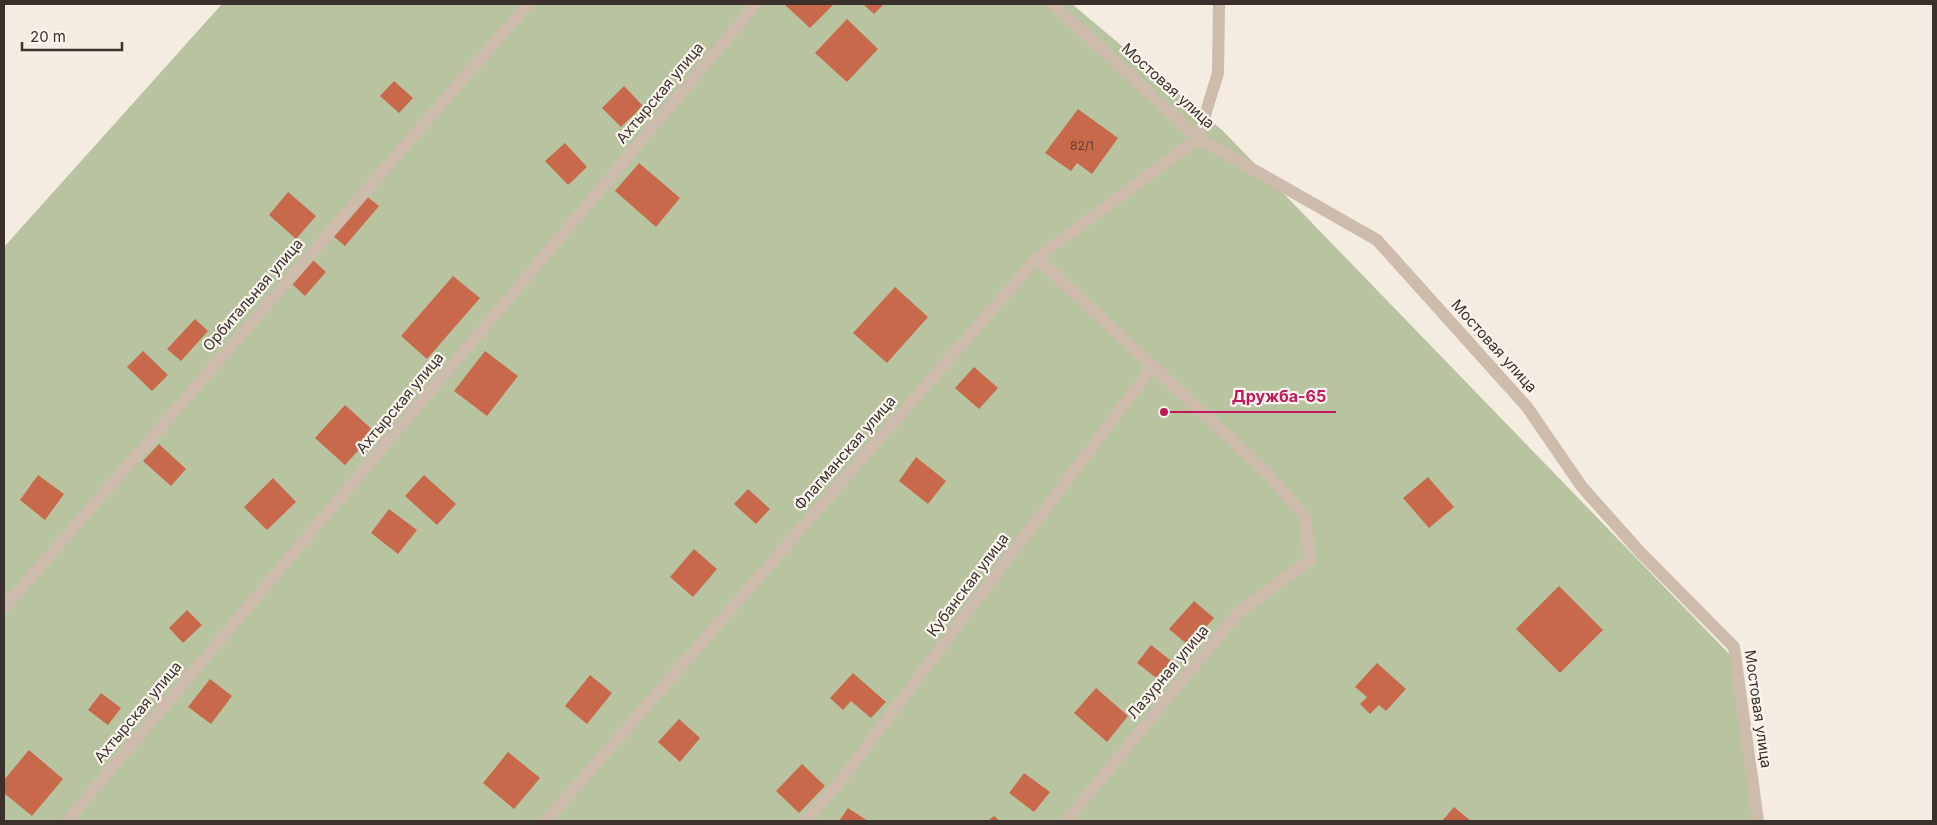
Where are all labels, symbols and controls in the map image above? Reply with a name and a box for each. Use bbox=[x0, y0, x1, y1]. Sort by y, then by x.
scale bar bbox=[22, 20, 122, 52]
text: 20 m bbox=[30, 27, 66, 46]
street label: Ахтырская улица bbox=[612, 38, 708, 147]
street label: Мостовая улица bbox=[1118, 39, 1219, 132]
house number: 82/1 bbox=[1070, 138, 1094, 153]
street label: Орбитальная улица bbox=[198, 234, 307, 355]
street label: Мостовая улица bbox=[1448, 295, 1541, 396]
street label: Ахтырская улица bbox=[352, 348, 448, 457]
callout: Дружба-65 bbox=[1222, 381, 1336, 412]
text: Дружба-65 bbox=[1232, 386, 1326, 406]
street label: Флагманская улица bbox=[790, 392, 899, 514]
street label: Кубанская улица bbox=[923, 529, 1013, 640]
street label: Лазурная улица bbox=[1123, 621, 1212, 723]
street label: Мостовая улица bbox=[1741, 649, 1776, 769]
street label: Ахтырская улица bbox=[90, 657, 186, 766]

